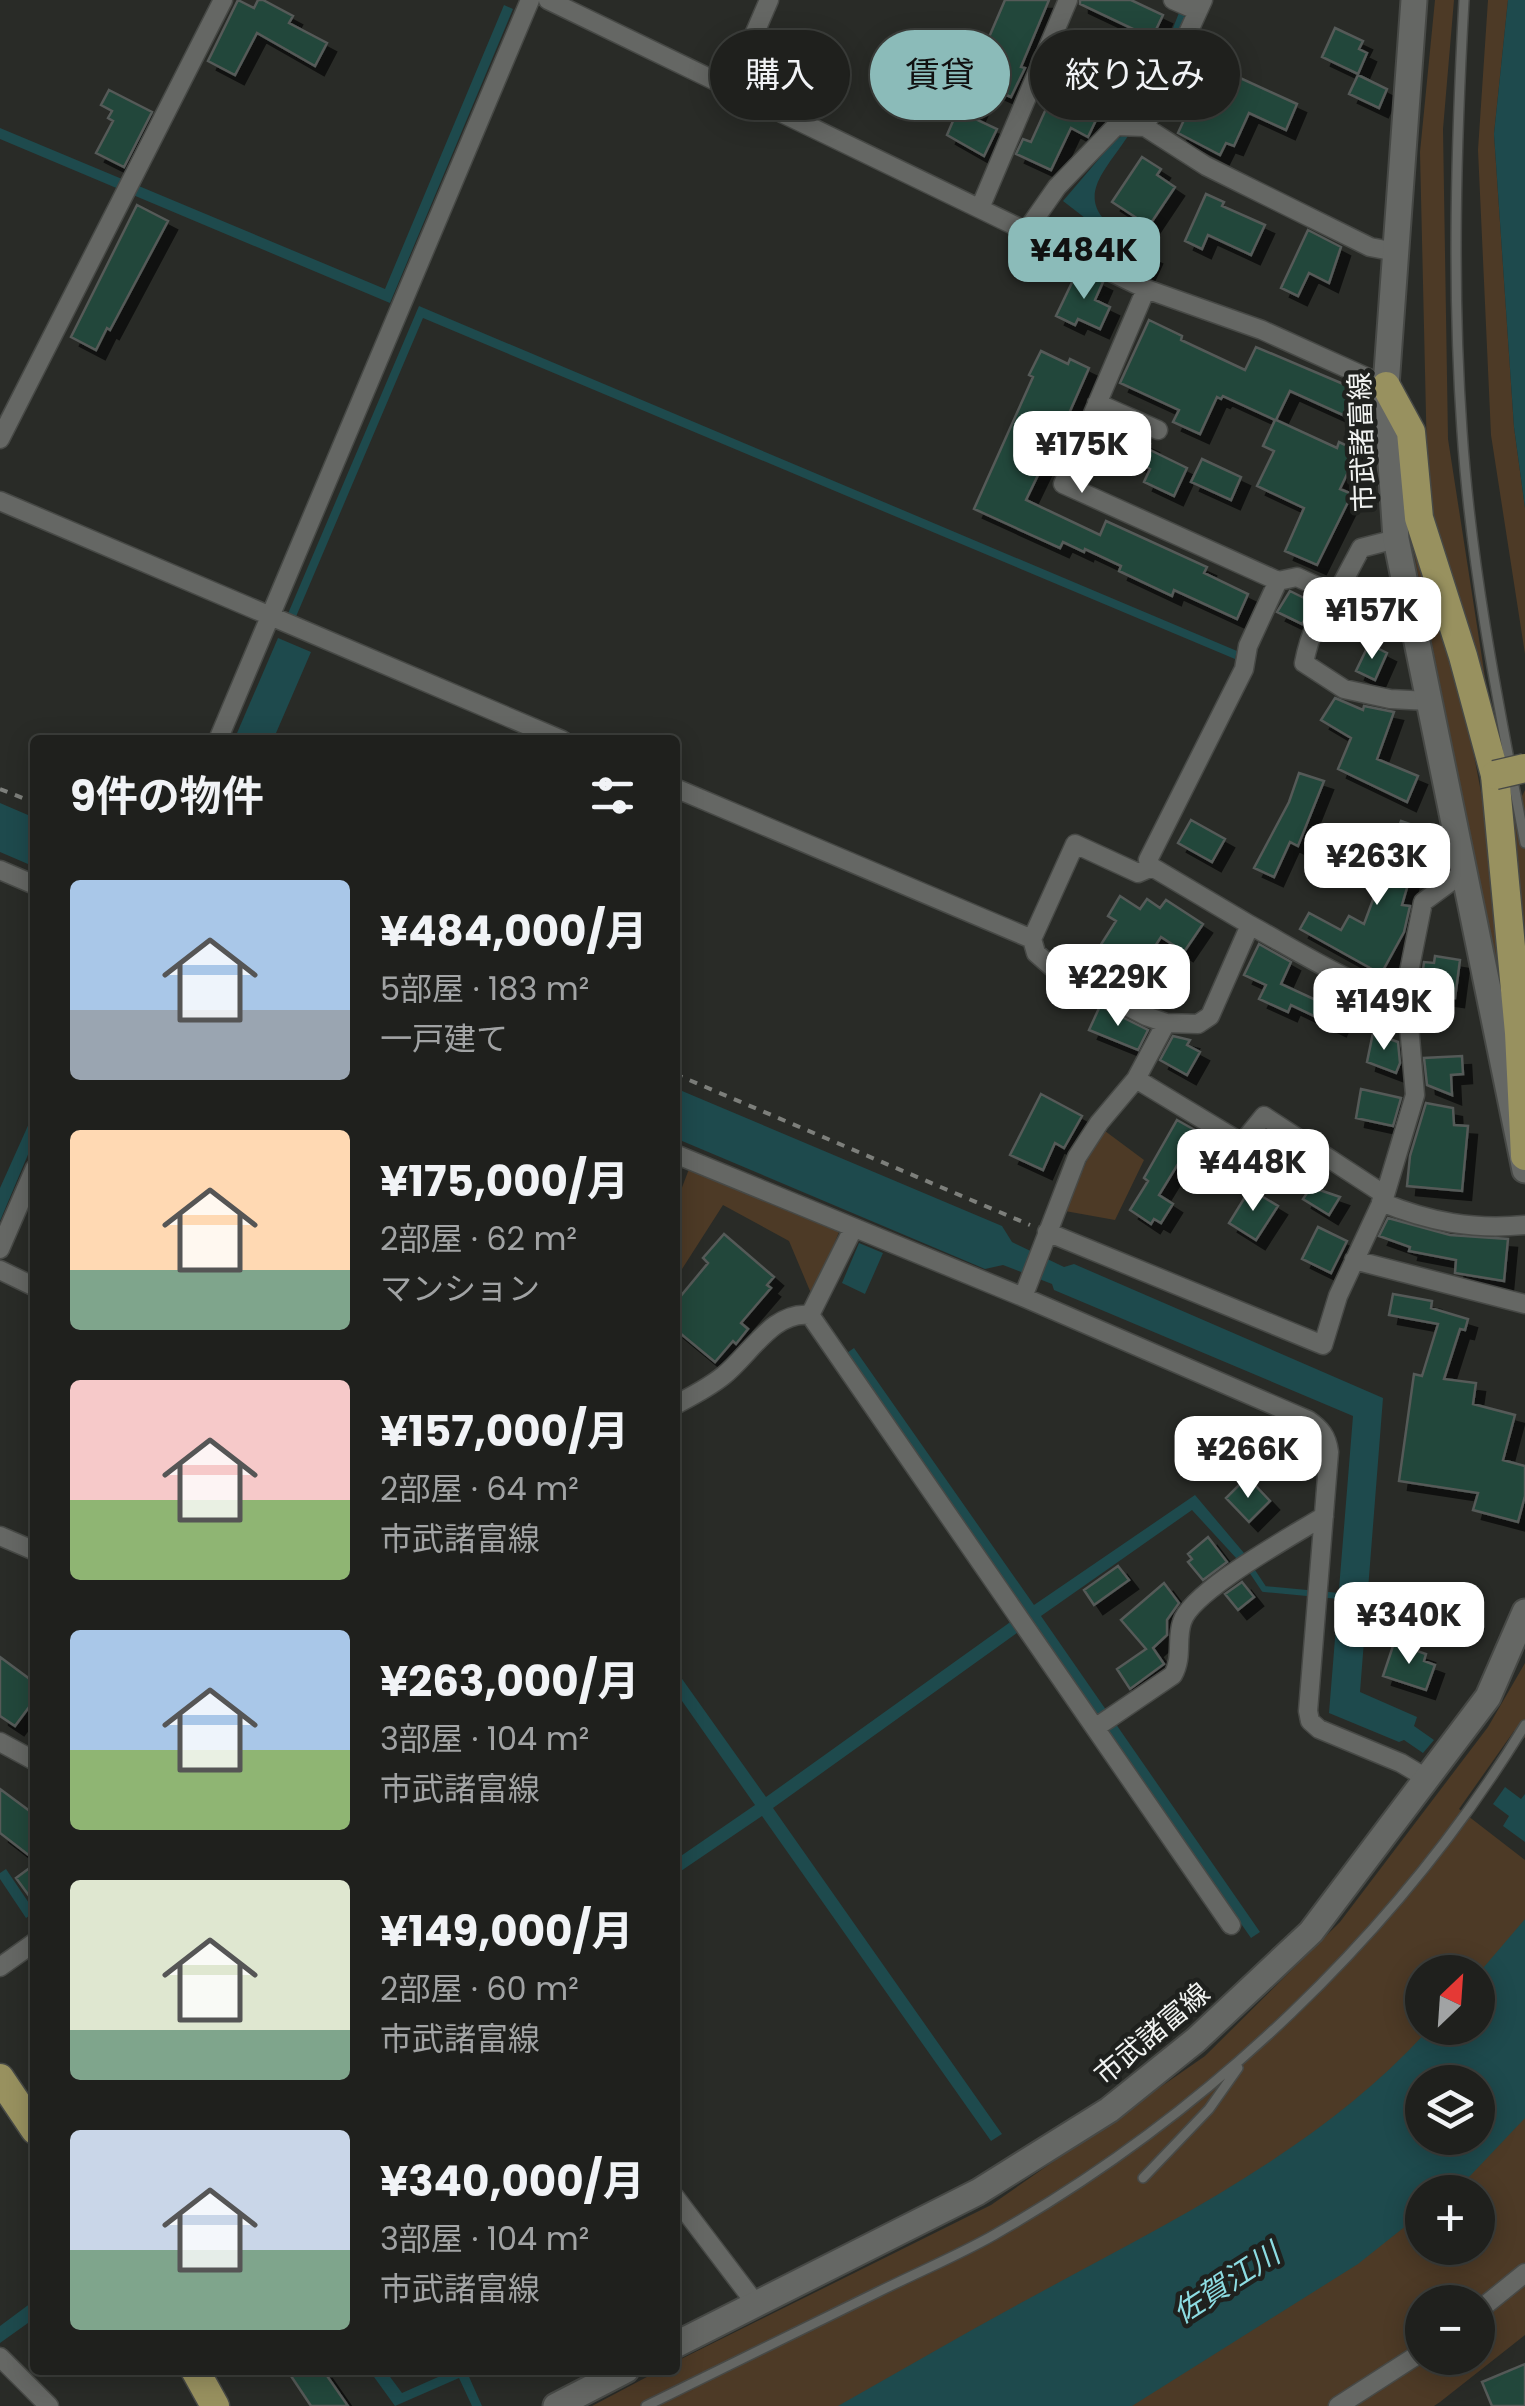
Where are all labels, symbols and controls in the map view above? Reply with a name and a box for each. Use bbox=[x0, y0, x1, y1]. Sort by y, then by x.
chip: 購入 bbox=[710, 30, 850, 120]
chip: 賃貸 bbox=[870, 30, 1010, 120]
chip: 絞り込み bbox=[1030, 30, 1240, 120]
pin: ¥484K bbox=[1014, 217, 1154, 302]
text: ¥484K bbox=[1030, 227, 1138, 272]
street label: 市武諸富線 bbox=[1340, 371, 1384, 513]
pin: ¥175K bbox=[1012, 411, 1152, 496]
text: ¥175K bbox=[1035, 421, 1129, 466]
pin: ¥157K bbox=[1302, 577, 1442, 662]
text: ¥157K bbox=[1325, 587, 1419, 632]
text: 9件の物件 bbox=[70, 767, 264, 826]
icon: filters bbox=[585, 768, 640, 823]
pin: ¥263K bbox=[1307, 823, 1447, 908]
text: ¥263K bbox=[1326, 833, 1428, 878]
text: ¥484,000/月 bbox=[380, 902, 648, 961]
icon: home bbox=[150, 920, 270, 1040]
pin: ¥229K bbox=[1048, 944, 1188, 1029]
text: ¥229K bbox=[1068, 954, 1168, 999]
text: 5部屋 · 183 m² bbox=[380, 966, 589, 1011]
pin: ¥149K bbox=[1314, 968, 1454, 1053]
text: ¥149K bbox=[1335, 978, 1433, 1023]
text: 一戸建て bbox=[380, 1016, 508, 1061]
pin: ¥448K bbox=[1183, 1129, 1323, 1214]
text: ¥448K bbox=[1199, 1139, 1307, 1184]
text: ¥175,000/月 bbox=[380, 1152, 629, 1211]
icon: home bbox=[150, 1170, 270, 1290]
text: 2部屋 · 62 m² bbox=[380, 1216, 577, 1261]
text: マンション bbox=[380, 1266, 540, 1311]
text: ¥157,000/月 bbox=[380, 1402, 629, 1461]
pin: ¥266K bbox=[1178, 1416, 1318, 1501]
icon: home bbox=[150, 1420, 270, 1540]
text: ¥266K bbox=[1197, 1426, 1299, 1471]
text: 2部屋 · 64 m² bbox=[380, 1466, 579, 1511]
text: 市武諸富線 bbox=[380, 1516, 540, 1561]
pin: ¥340K bbox=[1339, 1582, 1479, 1667]
text: ¥340K bbox=[1356, 1592, 1462, 1637]
text: ¥263,000/月 bbox=[380, 1652, 640, 1711]
icon: home bbox=[150, 1670, 270, 1790]
text: 3部屋 · 104 m² bbox=[380, 1716, 589, 1761]
text: 市武諸富線 bbox=[380, 1766, 540, 1811]
text: ¥149,000/月 bbox=[380, 1902, 633, 1961]
icon: home bbox=[150, 1920, 270, 2040]
north arrow bbox=[1405, 1955, 1495, 2045]
map controls bbox=[1405, 1955, 1495, 2375]
text: 2部屋 · 60 m² bbox=[380, 1966, 579, 2011]
street label: 市武諸富線 bbox=[1086, 1974, 1218, 2094]
text: 市武諸富線 bbox=[380, 2016, 540, 2061]
button: layers bbox=[1405, 2065, 1495, 2155]
text: ¥340,000/月 bbox=[380, 2152, 645, 2211]
icon: home bbox=[150, 2170, 270, 2290]
button: + bbox=[1405, 2175, 1495, 2265]
text: 3部屋 · 104 m² bbox=[380, 2216, 589, 2261]
water label: 佐賀江川 bbox=[1164, 2231, 1291, 2334]
text: 市武諸富線 bbox=[380, 2266, 540, 2311]
button: − bbox=[1405, 2285, 1495, 2375]

